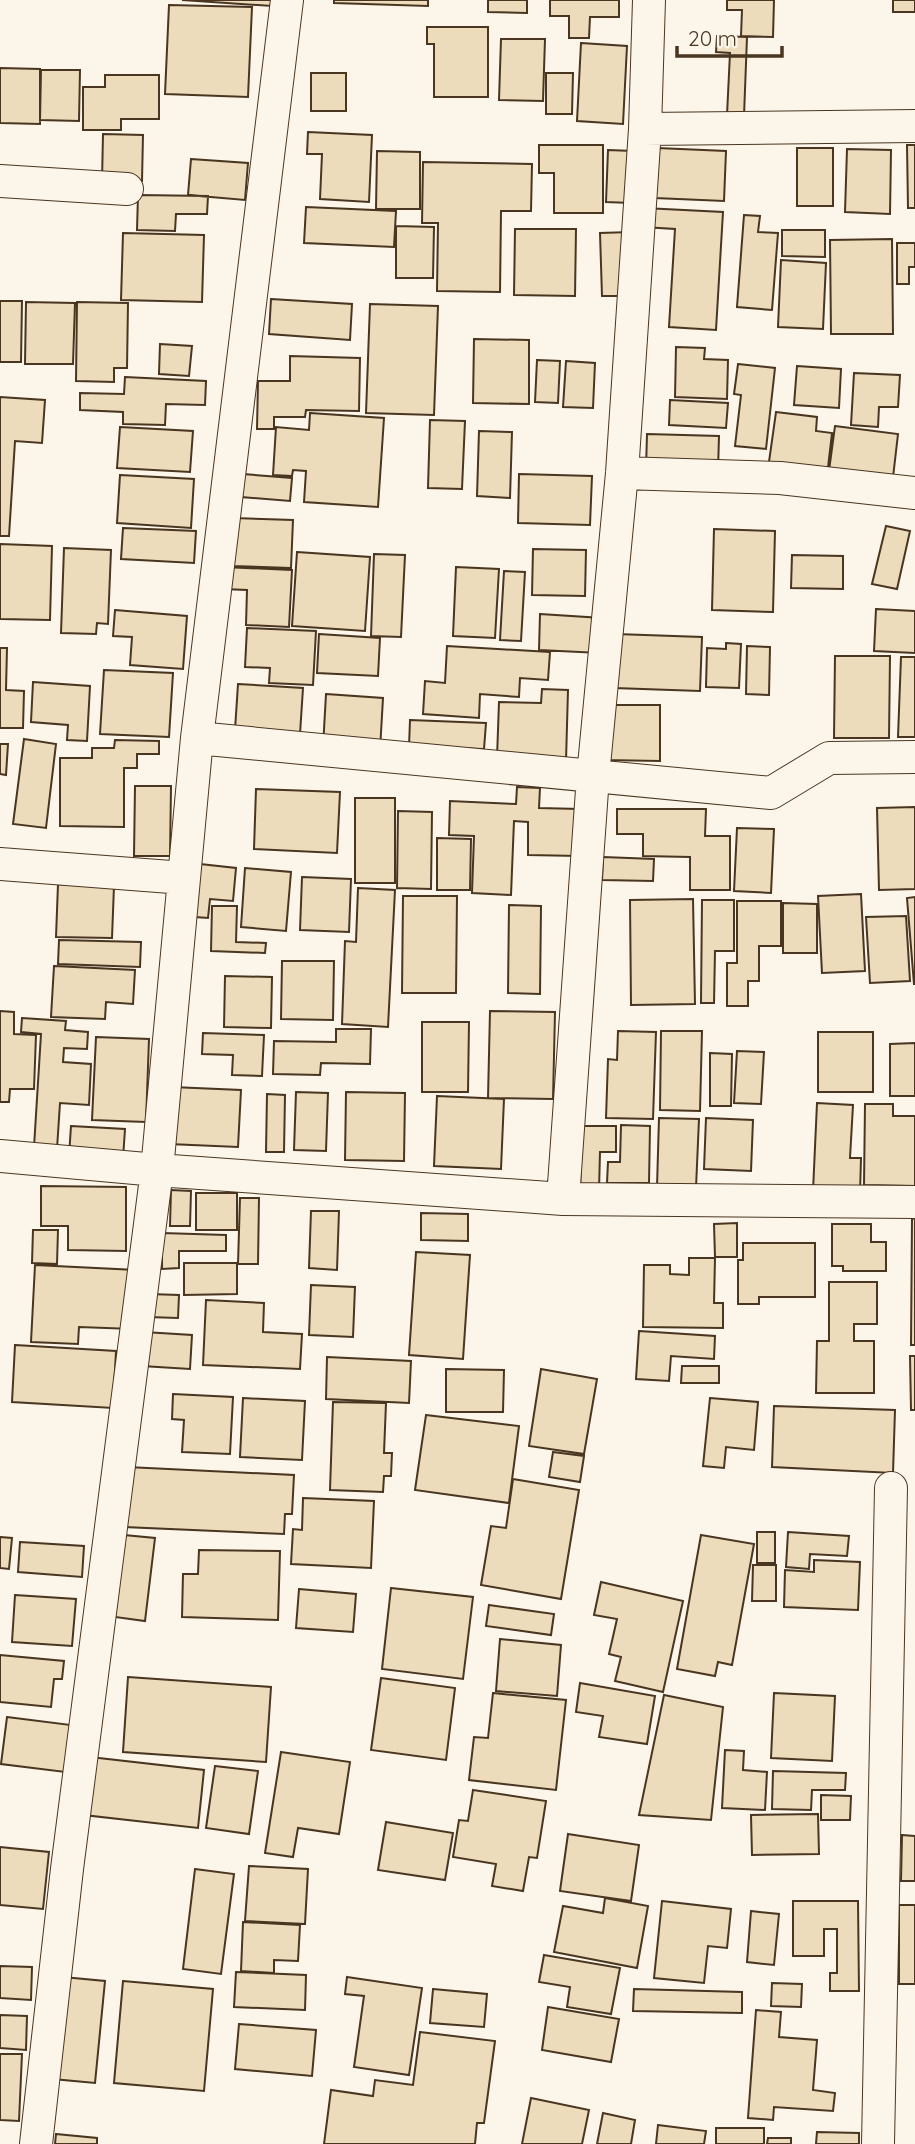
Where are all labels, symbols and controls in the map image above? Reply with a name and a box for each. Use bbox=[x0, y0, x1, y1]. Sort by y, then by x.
scale bar bbox=[677, 14, 782, 58]
text: 20 m bbox=[688, 25, 737, 51]

